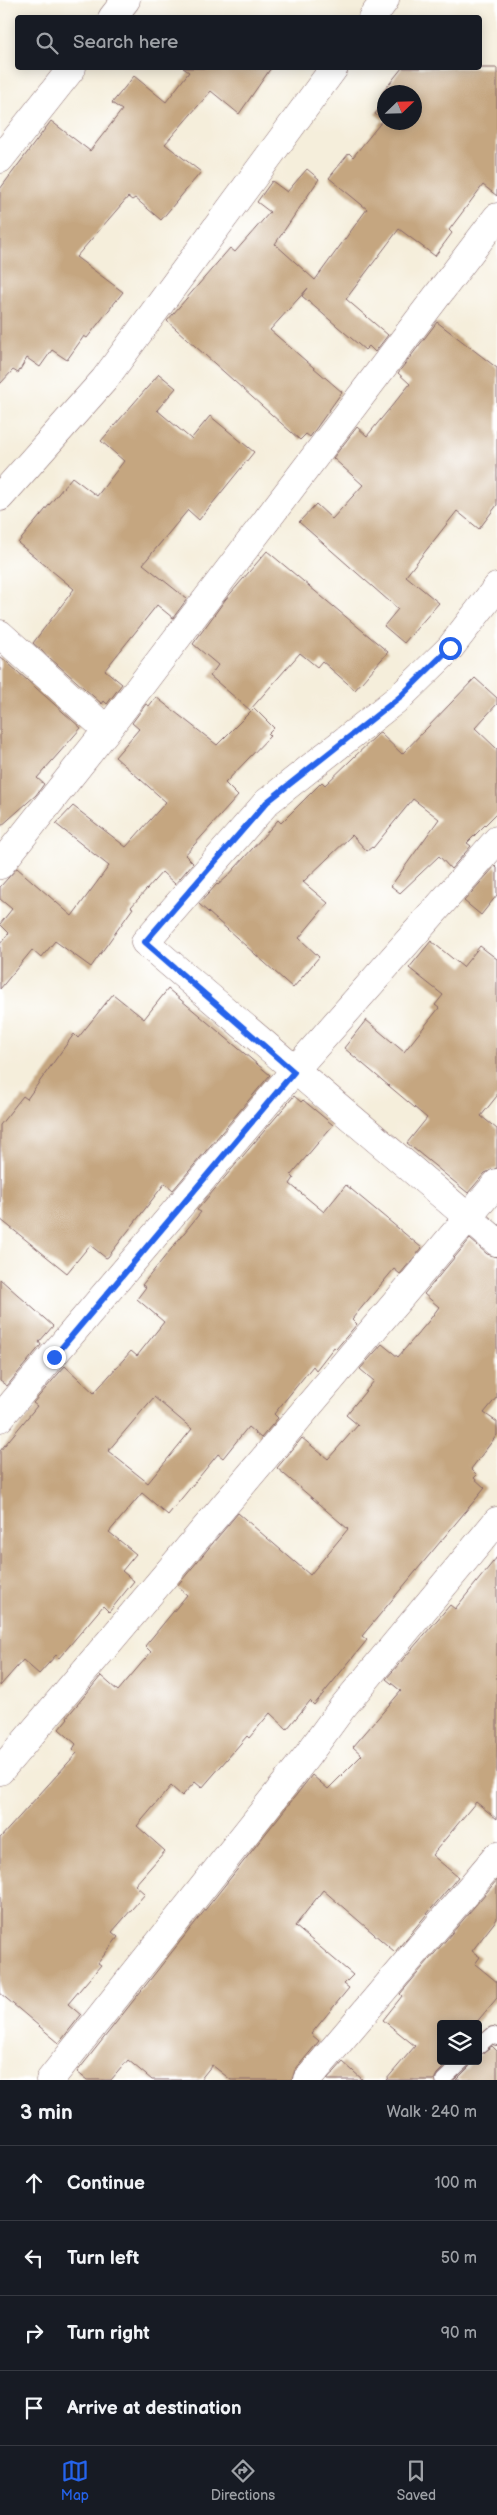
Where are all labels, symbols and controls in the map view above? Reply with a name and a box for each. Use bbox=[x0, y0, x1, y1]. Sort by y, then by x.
search box bbox=[15, 15, 482, 70]
icon: search bbox=[33, 29, 61, 57]
text: Search here bbox=[73, 31, 178, 54]
north arrow bbox=[377, 85, 422, 130]
route start bbox=[439, 637, 462, 660]
route end bbox=[43, 1346, 66, 1369]
map controls bbox=[437, 2020, 482, 2065]
button: layers bbox=[437, 2020, 482, 2065]
text: 3 min bbox=[20, 2100, 73, 2125]
text: Walk · 240 m bbox=[387, 2103, 477, 2122]
icon: ahead bbox=[20, 2169, 48, 2197]
text: Continue bbox=[67, 2172, 145, 2195]
text: 100 m bbox=[434, 2174, 477, 2193]
icon: left bbox=[20, 2244, 48, 2272]
text: Turn left bbox=[67, 2247, 139, 2270]
text: 50 m bbox=[441, 2249, 477, 2268]
icon: right bbox=[20, 2319, 48, 2347]
text: Turn right bbox=[67, 2322, 150, 2345]
text: 90 m bbox=[441, 2324, 477, 2343]
icon: arrive bbox=[20, 2394, 48, 2422]
text: Arrive at destination bbox=[67, 2397, 242, 2420]
tab: Map bbox=[61, 2457, 89, 2504]
tab: Directions bbox=[211, 2457, 275, 2504]
tab: Saved bbox=[397, 2457, 436, 2504]

